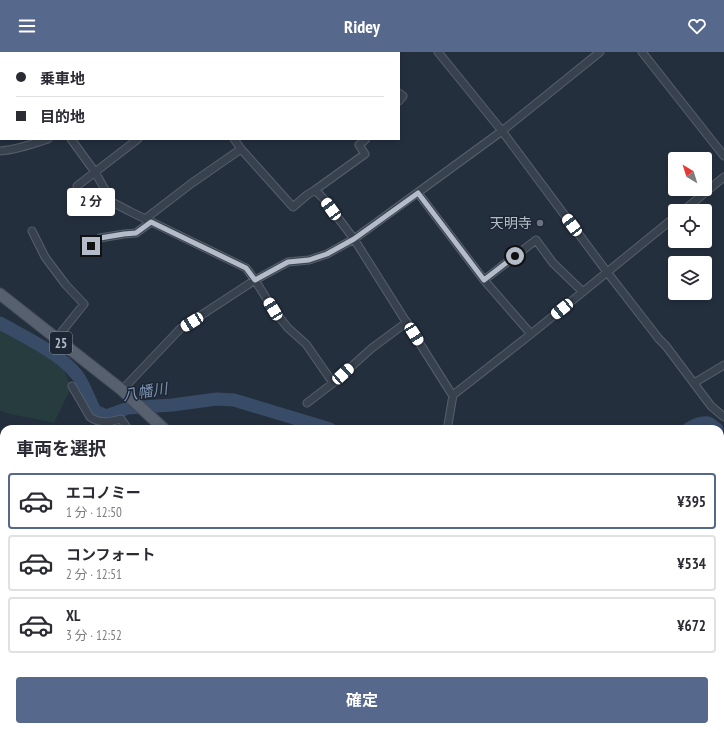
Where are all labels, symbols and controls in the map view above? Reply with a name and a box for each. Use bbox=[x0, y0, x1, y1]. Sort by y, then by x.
icon: menu bbox=[16, 15, 38, 37]
text: Ridey bbox=[344, 15, 380, 38]
icon: heart bbox=[686, 15, 708, 37]
text: 乗車地 bbox=[40, 69, 85, 88]
text: 目的地 bbox=[40, 107, 85, 126]
north arrow bbox=[668, 152, 712, 196]
map controls bbox=[668, 152, 712, 300]
callout: 2 分 bbox=[67, 188, 115, 216]
text: 2 分 bbox=[80, 193, 102, 210]
car bbox=[319, 196, 343, 222]
button: locate bbox=[668, 204, 712, 248]
car bbox=[560, 212, 584, 238]
place label: 天明寺 bbox=[490, 214, 532, 232]
marker: 天明寺 bbox=[535, 218, 545, 228]
route end bbox=[82, 237, 100, 255]
route start bbox=[506, 247, 524, 265]
button: layers bbox=[668, 256, 712, 300]
car bbox=[262, 296, 284, 322]
car bbox=[549, 297, 575, 321]
car bbox=[179, 311, 205, 333]
car bbox=[403, 321, 425, 347]
road number: 25 bbox=[50, 332, 72, 354]
car bbox=[330, 362, 356, 386]
water label: 八幡川 bbox=[121, 378, 171, 404]
text: 車両を選択 bbox=[16, 437, 106, 460]
icon: car bbox=[18, 483, 54, 519]
text: エコノミー bbox=[66, 483, 141, 502]
text: ¥395 bbox=[677, 492, 706, 511]
text: 1 分 · 12:50 bbox=[66, 504, 122, 521]
icon: car bbox=[18, 545, 54, 581]
text: コンフォート bbox=[66, 545, 156, 564]
text: ¥534 bbox=[677, 554, 706, 573]
text: 2 分 · 12:51 bbox=[66, 566, 122, 583]
text: XL bbox=[66, 606, 80, 625]
icon: car bbox=[18, 607, 54, 643]
text: ¥672 bbox=[677, 616, 706, 635]
text: 3 分 · 12:52 bbox=[66, 627, 122, 644]
button: 確定 bbox=[16, 677, 708, 723]

